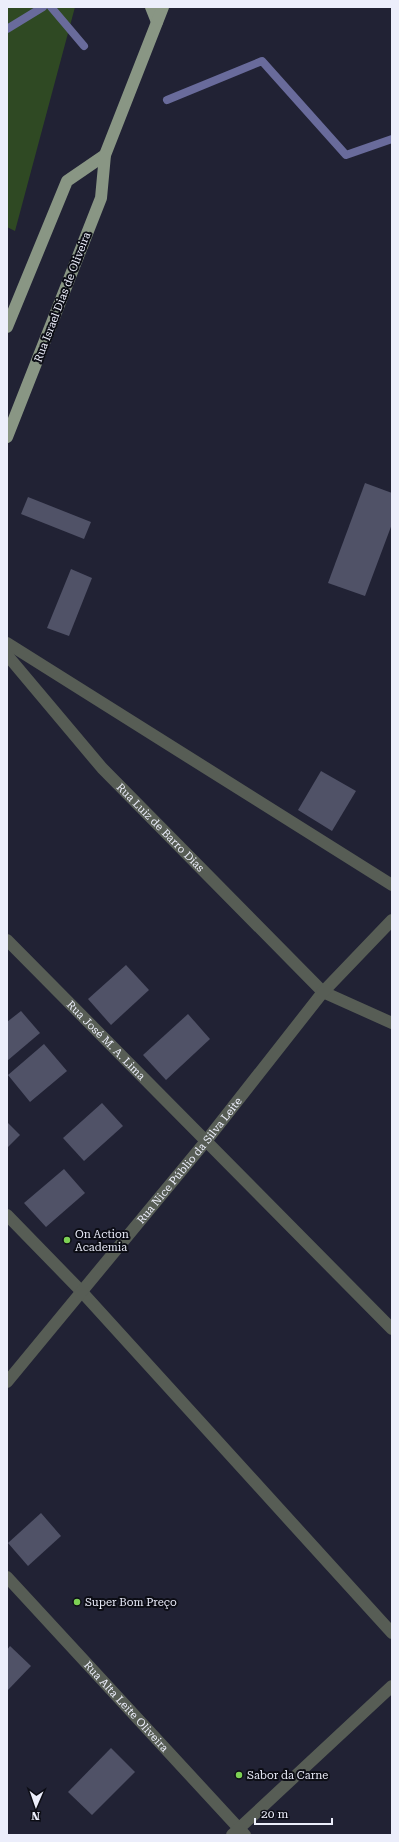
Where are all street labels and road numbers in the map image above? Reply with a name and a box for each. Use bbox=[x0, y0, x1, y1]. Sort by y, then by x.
street label: Rua Israel Dias de Oliveira bbox=[32, 230, 93, 364]
street label: Rua Luiz de Barro Dias bbox=[114, 781, 207, 875]
street label: Rua José M. A. Lima bbox=[64, 998, 148, 1083]
street label: Rua Nice Públio da Silva Leite bbox=[134, 1095, 245, 1226]
street label: Rua Alta Leite Oliveira bbox=[81, 1659, 171, 1755]

